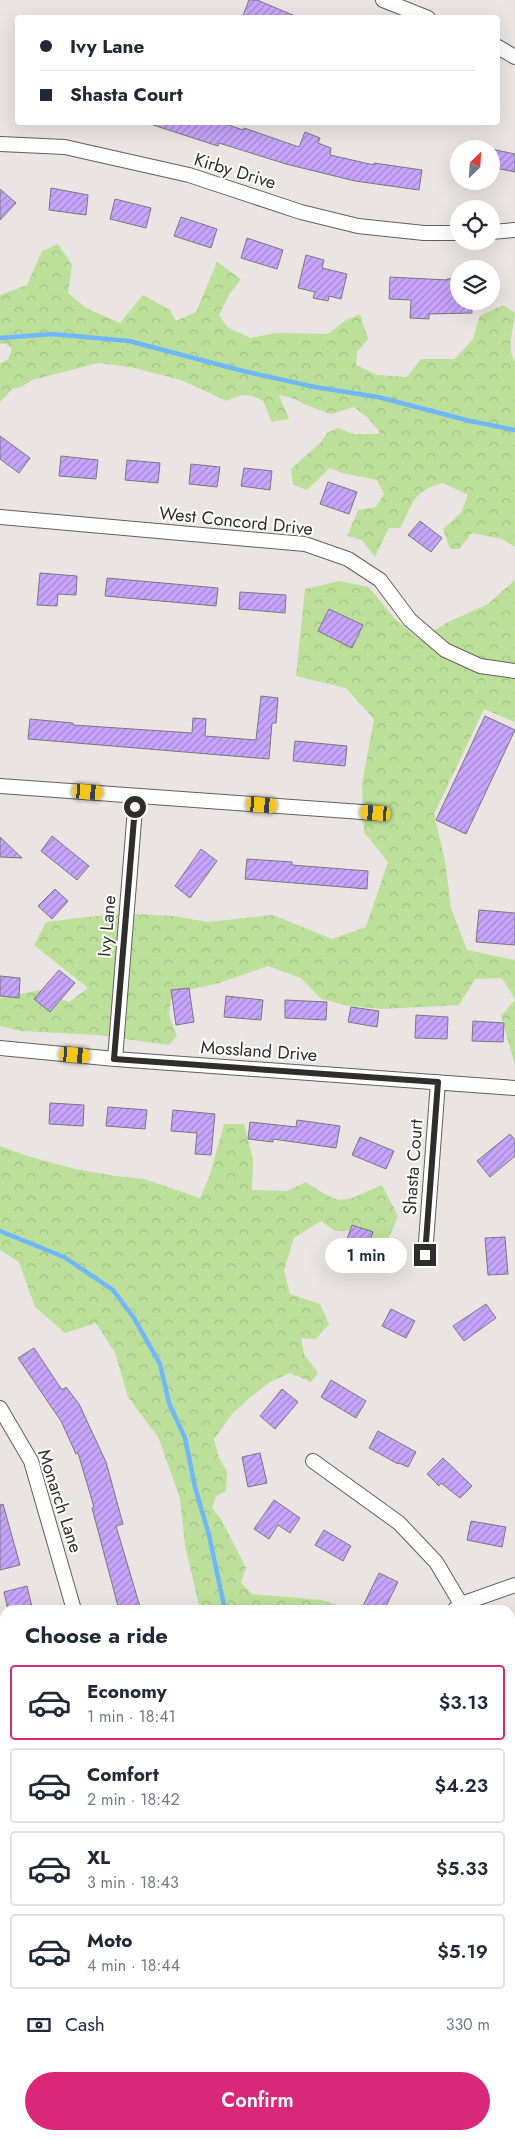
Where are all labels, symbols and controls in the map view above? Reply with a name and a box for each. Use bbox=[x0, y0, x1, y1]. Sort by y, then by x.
text: Ivy Lane bbox=[70, 33, 144, 60]
text: Shasta Court bbox=[70, 81, 183, 108]
north arrow bbox=[450, 140, 500, 190]
map controls bbox=[450, 140, 500, 310]
street label: Kirby Drive bbox=[191, 146, 279, 196]
button: locate bbox=[450, 200, 500, 250]
button: layers bbox=[450, 260, 500, 310]
street label: West Concord Drive bbox=[158, 500, 314, 542]
car bbox=[72, 783, 103, 801]
route start bbox=[124, 796, 146, 818]
car bbox=[246, 796, 277, 814]
car bbox=[360, 804, 391, 822]
street label: Ivy Lane bbox=[91, 894, 123, 958]
street label: Mossland Drive bbox=[200, 1034, 318, 1068]
car bbox=[59, 1046, 90, 1064]
street label: Shasta Court bbox=[397, 1118, 429, 1216]
callout: 1 min bbox=[325, 1238, 408, 1272]
text: 1 min bbox=[347, 1244, 385, 1267]
route end bbox=[414, 1244, 436, 1266]
street label: Monarch Lane bbox=[31, 1446, 89, 1556]
text: Choose a ride bbox=[25, 1619, 168, 1651]
text: Economy bbox=[87, 1678, 167, 1705]
icon: car bbox=[27, 1680, 72, 1725]
text: $3.13 bbox=[439, 1689, 488, 1716]
text: 1 min · 18:41 bbox=[87, 1705, 176, 1728]
text: Comfort bbox=[87, 1761, 159, 1788]
icon: car bbox=[27, 1763, 72, 1808]
text: $4.23 bbox=[435, 1772, 488, 1799]
text: 2 min · 18:42 bbox=[87, 1788, 180, 1811]
text: XL bbox=[87, 1844, 110, 1871]
icon: car bbox=[27, 1846, 72, 1891]
text: $5.33 bbox=[436, 1855, 488, 1882]
text: 3 min · 18:43 bbox=[87, 1871, 179, 1894]
text: Moto bbox=[87, 1927, 132, 1954]
icon: car bbox=[27, 1929, 72, 1974]
text: $5.19 bbox=[437, 1938, 488, 1965]
text: 4 min · 18:44 bbox=[87, 1954, 180, 1977]
icon: cash bbox=[25, 2011, 53, 2039]
text: Cash bbox=[65, 2011, 105, 2038]
text: 330 m bbox=[446, 2013, 490, 2036]
button: Confirm bbox=[25, 2072, 490, 2130]

